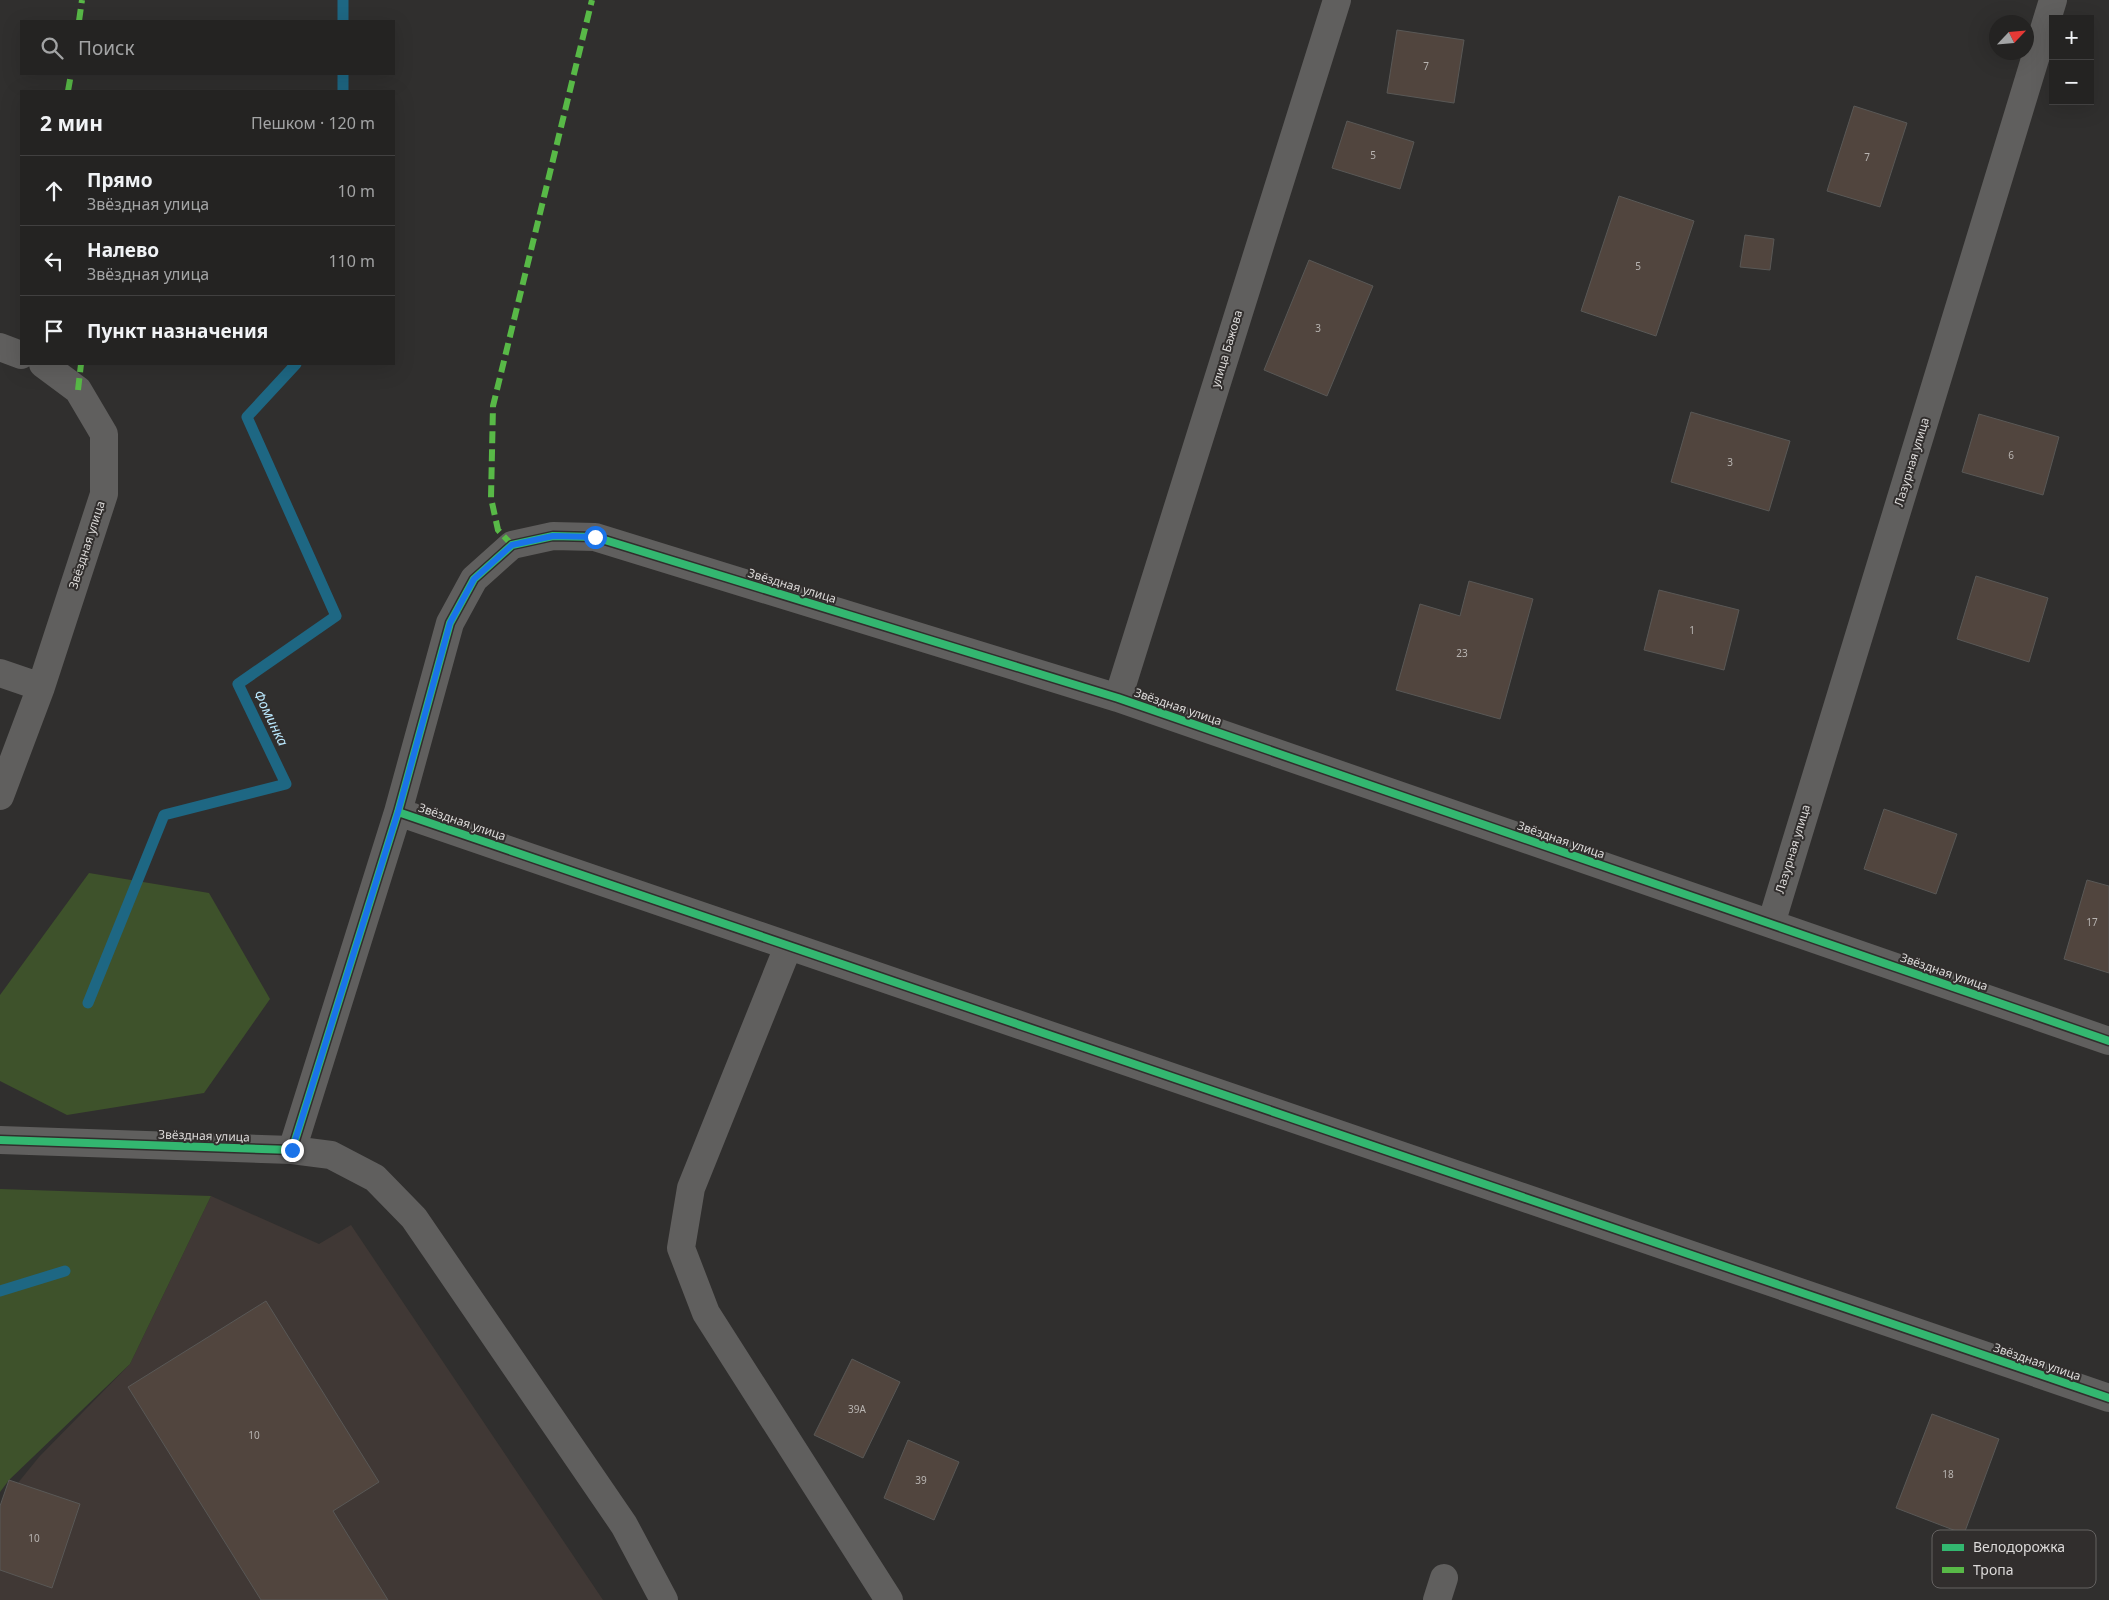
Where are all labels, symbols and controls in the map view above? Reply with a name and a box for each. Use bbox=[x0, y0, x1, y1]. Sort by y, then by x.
north arrow bbox=[1989, 15, 2034, 60]
map controls bbox=[2049, 15, 2094, 105]
button: + bbox=[2049, 15, 2094, 60]
search box bbox=[20, 20, 395, 75]
icon: search bbox=[38, 34, 66, 62]
text: Поиск bbox=[78, 35, 134, 61]
house number: 7 bbox=[1423, 59, 1429, 73]
button: − bbox=[2049, 60, 2094, 105]
text: 2 мин bbox=[40, 109, 103, 137]
text: Пешком · 120 m bbox=[251, 112, 375, 134]
house number: 5 bbox=[1370, 148, 1376, 162]
house number: 7 bbox=[1864, 150, 1870, 164]
text: Прямо bbox=[87, 167, 153, 193]
icon: ahead bbox=[40, 177, 68, 205]
text: 10 m bbox=[338, 180, 375, 202]
text: Звёздная улица bbox=[87, 193, 209, 215]
text: Налево bbox=[87, 237, 159, 263]
icon: left bbox=[40, 247, 68, 275]
text: 110 m bbox=[328, 250, 375, 272]
house number: 5 bbox=[1635, 259, 1641, 273]
text: Звёздная улица bbox=[87, 263, 209, 285]
street label: улица Бажова bbox=[1207, 308, 1246, 390]
icon: arrive bbox=[40, 317, 68, 345]
text: Пункт назначения bbox=[87, 318, 268, 344]
house number: 3 bbox=[1315, 321, 1321, 335]
street label: Лазурная улица bbox=[1890, 415, 1933, 508]
house number: 6 bbox=[2008, 448, 2014, 462]
house number: 3 bbox=[1727, 455, 1733, 469]
street label: Звёздная улица bbox=[64, 499, 109, 591]
route start bbox=[584, 526, 607, 549]
street label: Звёздная улица bbox=[746, 564, 838, 607]
house number: 1 bbox=[1689, 623, 1695, 637]
house number: 23 bbox=[1456, 646, 1468, 660]
street label: Звёздная улица bbox=[1132, 684, 1224, 729]
water label: Фоминка bbox=[250, 687, 293, 749]
street label: Звёздная улица bbox=[416, 799, 508, 844]
street label: Лазурная улица bbox=[1771, 802, 1814, 895]
street label: Звёздная улица bbox=[1515, 817, 1607, 862]
house number: 17 bbox=[2086, 915, 2098, 929]
street label: Звёздная улица bbox=[1898, 949, 1990, 994]
street label: Звёздная улица bbox=[158, 1125, 250, 1146]
route end bbox=[281, 1139, 304, 1162]
street label: Звёздная улица bbox=[1991, 1339, 2083, 1384]
house number: 39А bbox=[848, 1402, 867, 1416]
house number: 10 bbox=[248, 1428, 260, 1442]
house number: 18 bbox=[1942, 1467, 1954, 1481]
house number: 39 bbox=[915, 1473, 927, 1487]
legend bbox=[1932, 1530, 2096, 1588]
house number: 10 bbox=[28, 1531, 40, 1545]
text: Велодорожка bbox=[1973, 1537, 2065, 1556]
text: Тропа bbox=[1973, 1560, 2013, 1579]

